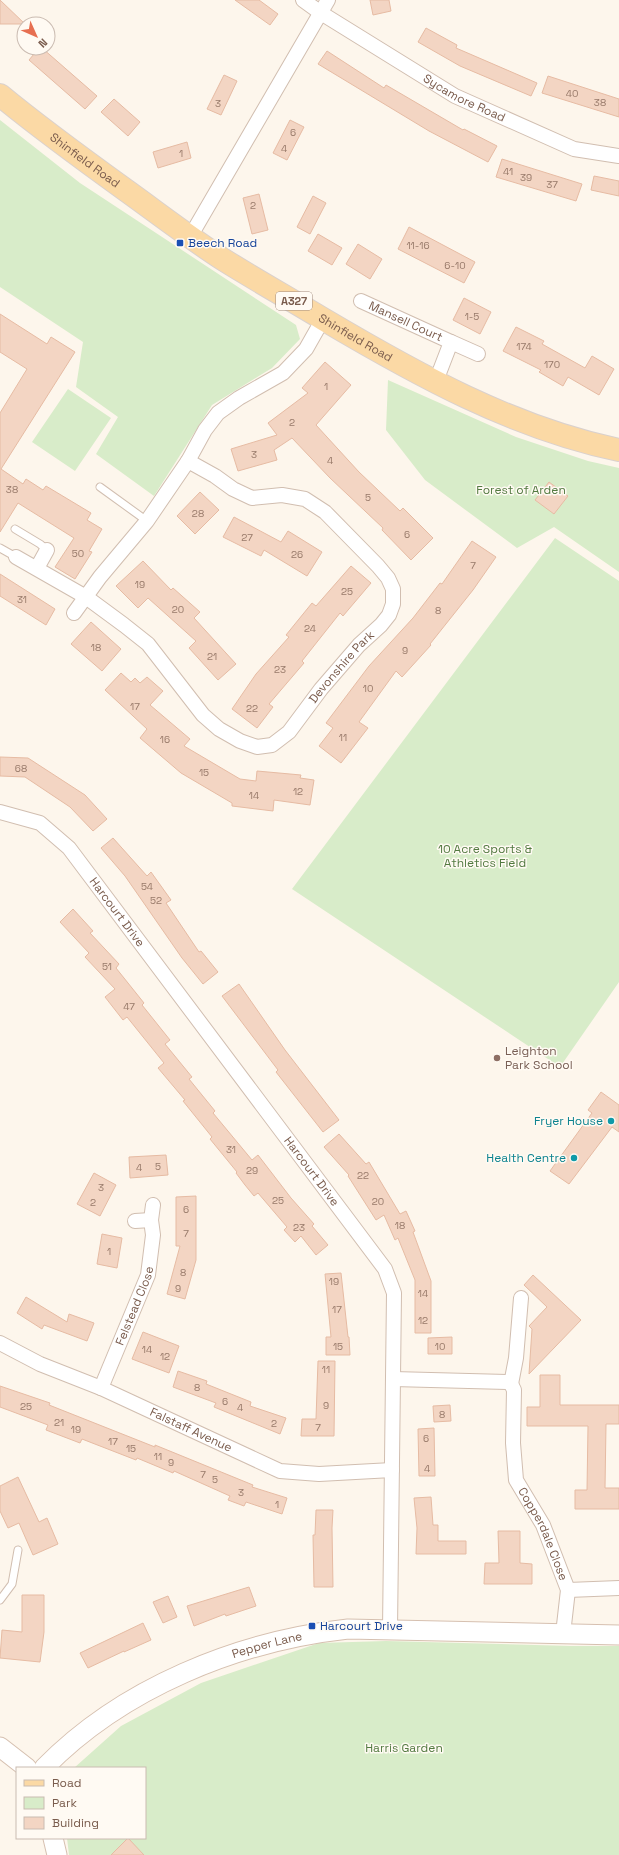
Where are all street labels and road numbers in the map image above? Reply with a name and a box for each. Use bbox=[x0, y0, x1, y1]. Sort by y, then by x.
street label: Sycamore Road bbox=[420, 70, 508, 125]
street label: Shinfield Road bbox=[46, 129, 123, 191]
road number: A327 bbox=[276, 292, 312, 310]
street label: Mansell Court bbox=[366, 298, 445, 345]
street label: Shinfield Road bbox=[315, 310, 395, 365]
street label: Devonshire Park bbox=[305, 627, 378, 706]
street label: Harcourt Drive bbox=[86, 874, 148, 950]
street label: Harcourt Drive bbox=[280, 1133, 343, 1209]
street label: Felstead Close bbox=[112, 1265, 157, 1348]
street label: Falstaff Avenue bbox=[147, 1404, 235, 1456]
street label: Copperdale Close bbox=[514, 1484, 572, 1583]
street label: Pepper Lane bbox=[230, 1628, 304, 1662]

